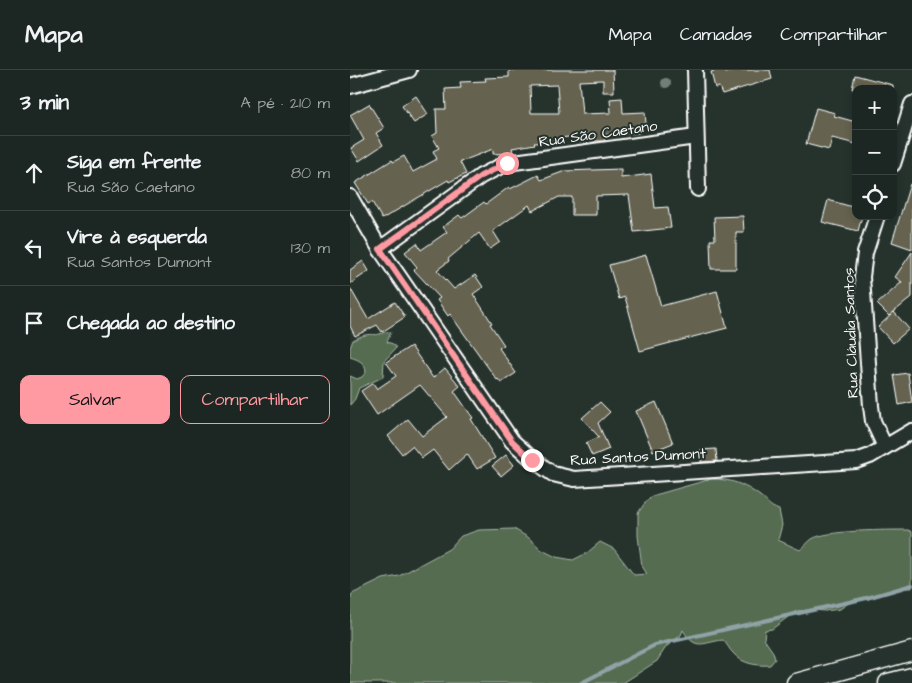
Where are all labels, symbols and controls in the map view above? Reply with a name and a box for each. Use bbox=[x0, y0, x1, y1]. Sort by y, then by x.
text: Mapa bbox=[25, 18, 83, 52]
text: Mapa bbox=[608, 22, 652, 47]
text: Camadas bbox=[680, 22, 752, 47]
text: Compartilhar bbox=[780, 22, 887, 47]
map controls bbox=[852, 85, 897, 220]
button: + bbox=[852, 85, 897, 130]
text: 3 min bbox=[20, 88, 69, 117]
text: A pé · 210 m bbox=[241, 92, 330, 114]
street label: Rua São Caetano bbox=[537, 115, 659, 153]
button: − bbox=[852, 130, 897, 175]
text: Siga em frente bbox=[67, 149, 201, 176]
route start bbox=[496, 152, 519, 175]
icon: ahead bbox=[20, 159, 48, 187]
text: 80 m bbox=[291, 162, 330, 184]
button: locate bbox=[852, 175, 897, 220]
text: Rua São Caetano bbox=[67, 176, 195, 198]
text: Vire à esquerda bbox=[67, 224, 207, 251]
icon: left bbox=[20, 234, 48, 262]
text: 130 m bbox=[291, 237, 330, 259]
text: Rua Santos Dumont bbox=[67, 251, 212, 273]
street label: Rua Cláudia Santos bbox=[838, 267, 864, 399]
icon: arrive bbox=[20, 309, 48, 337]
text: Chegada ao destino bbox=[67, 310, 235, 337]
button: Salvar bbox=[20, 375, 170, 424]
button: Compartilhar bbox=[180, 375, 330, 424]
street label: Rua Santos Dumont bbox=[570, 443, 706, 471]
route end bbox=[521, 449, 544, 472]

